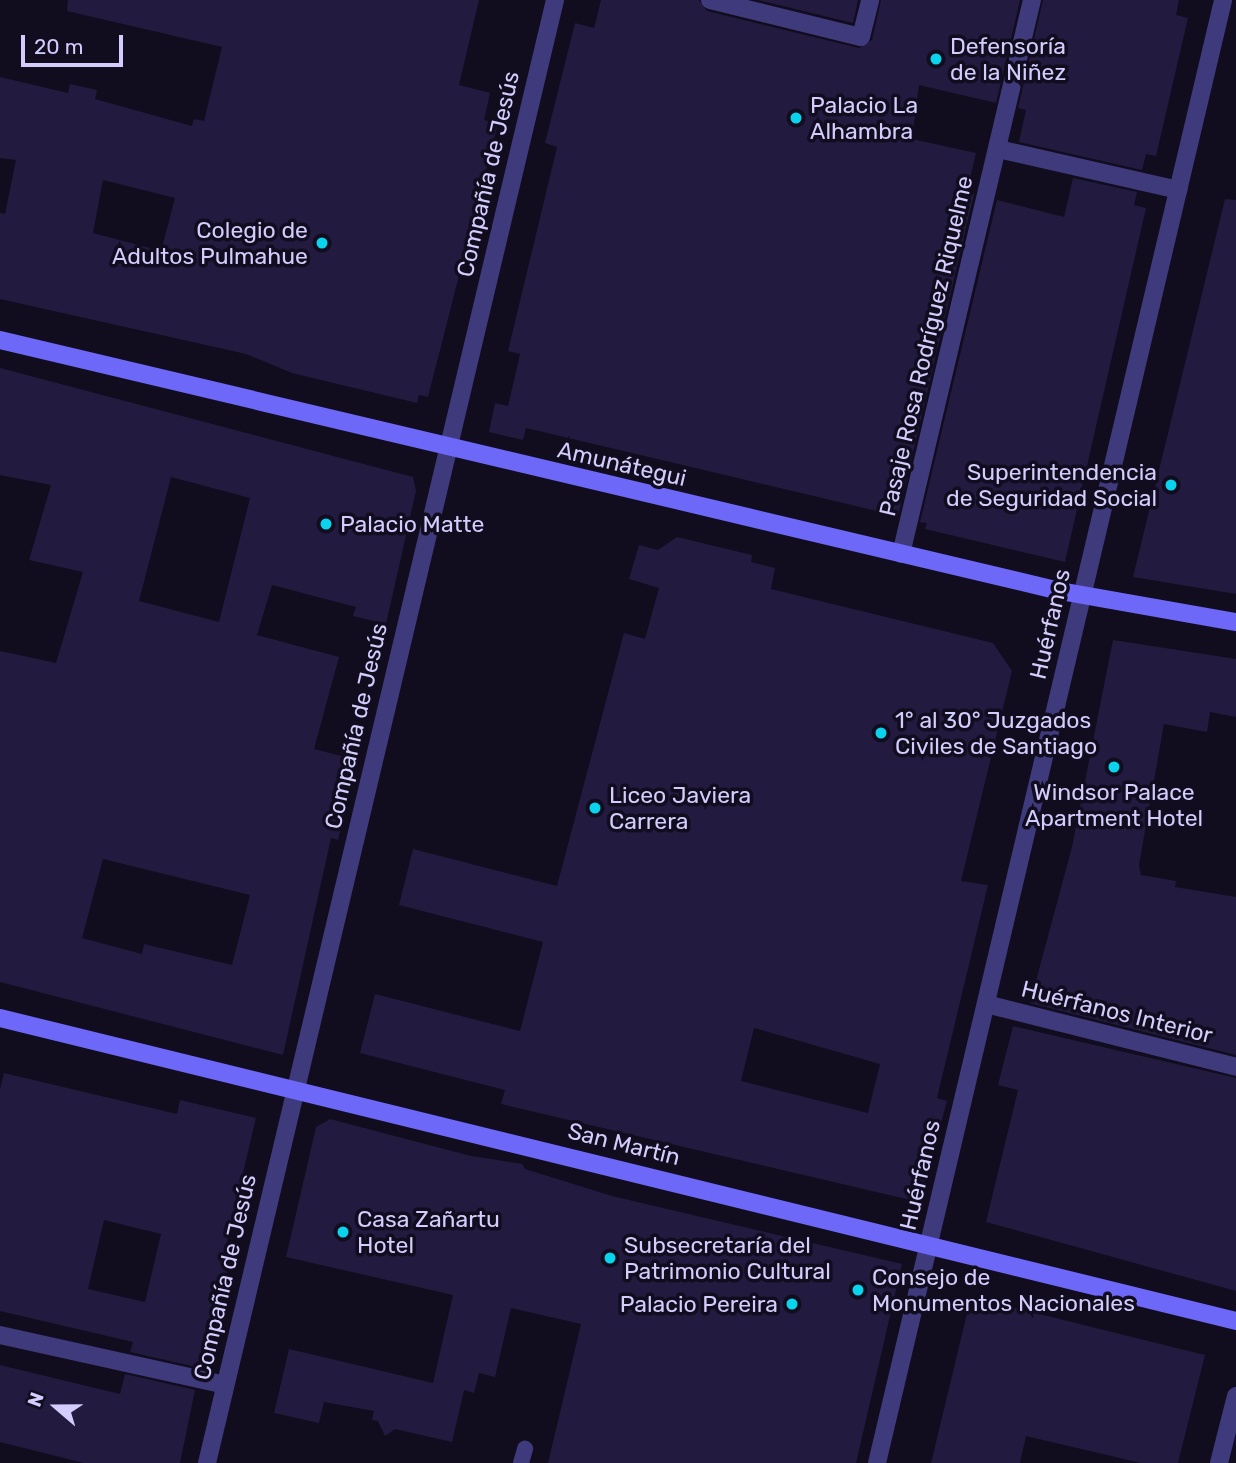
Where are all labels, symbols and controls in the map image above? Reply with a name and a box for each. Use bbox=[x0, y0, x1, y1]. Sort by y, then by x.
scale bar bbox=[24, 21, 126, 65]
place label: Defensoría de la Niñez bbox=[950, 32, 1066, 86]
text: 20 m bbox=[34, 34, 83, 59]
marker: Defensoría de la Niñez bbox=[928, 51, 944, 67]
street label: Compañía de Jesús bbox=[451, 69, 525, 279]
place label: Palacio La Alhambra bbox=[810, 91, 918, 145]
marker: Palacio La Alhambra bbox=[788, 110, 804, 126]
street label: Pasaje Rosa Rodríguez Riquelme bbox=[873, 173, 979, 519]
place label: Colegio de Adultos Pulmahue bbox=[112, 216, 308, 270]
marker: Colegio de Adultos Pulmahue bbox=[314, 235, 330, 251]
street label: Amunátegui bbox=[555, 436, 689, 492]
place label: Superintendencia de Seguridad Social bbox=[946, 458, 1157, 512]
marker: Superintendencia de Seguridad Social bbox=[1163, 477, 1179, 493]
place label: Palacio Matte bbox=[340, 510, 484, 538]
marker: Palacio Matte bbox=[318, 516, 334, 532]
street label: Huérfanos bbox=[1024, 566, 1076, 682]
street label: Compañía de Jesús bbox=[319, 621, 393, 831]
place label: 1° al 30° Juzgados Civiles de Santiago bbox=[895, 706, 1097, 760]
marker: 1° al 30° Juzgados Civiles de Santiago bbox=[873, 725, 889, 741]
marker: Windsor Palace Apartment Hotel bbox=[1106, 759, 1122, 775]
place label: Windsor Palace Apartment Hotel bbox=[1025, 778, 1203, 832]
place label: Liceo Javiera Carrera bbox=[609, 781, 751, 835]
marker: Liceo Javiera Carrera bbox=[587, 800, 603, 816]
street label: Huérfanos Interior bbox=[1019, 975, 1215, 1049]
street label: San Martín bbox=[565, 1117, 683, 1171]
street label: Huérfanos bbox=[894, 1117, 946, 1233]
street label: Compañía de Jesús bbox=[188, 1172, 262, 1382]
place label: Casa Zañartu Hotel bbox=[357, 1205, 500, 1259]
marker: Casa Zañartu Hotel bbox=[335, 1224, 351, 1240]
place label: Subsecretaría del Patrimonio Cultural bbox=[624, 1231, 831, 1285]
marker: Subsecretaría del Patrimonio Cultural bbox=[602, 1250, 618, 1266]
place label: Consejo de Monumentos Nacionales bbox=[872, 1263, 1135, 1317]
marker: Consejo de Monumentos Nacionales bbox=[850, 1282, 866, 1298]
place label: Palacio Pereira bbox=[620, 1290, 778, 1318]
marker: Palacio Pereira bbox=[784, 1296, 800, 1312]
north arrow bbox=[21, 1372, 91, 1442]
text: N bbox=[23, 1389, 49, 1410]

